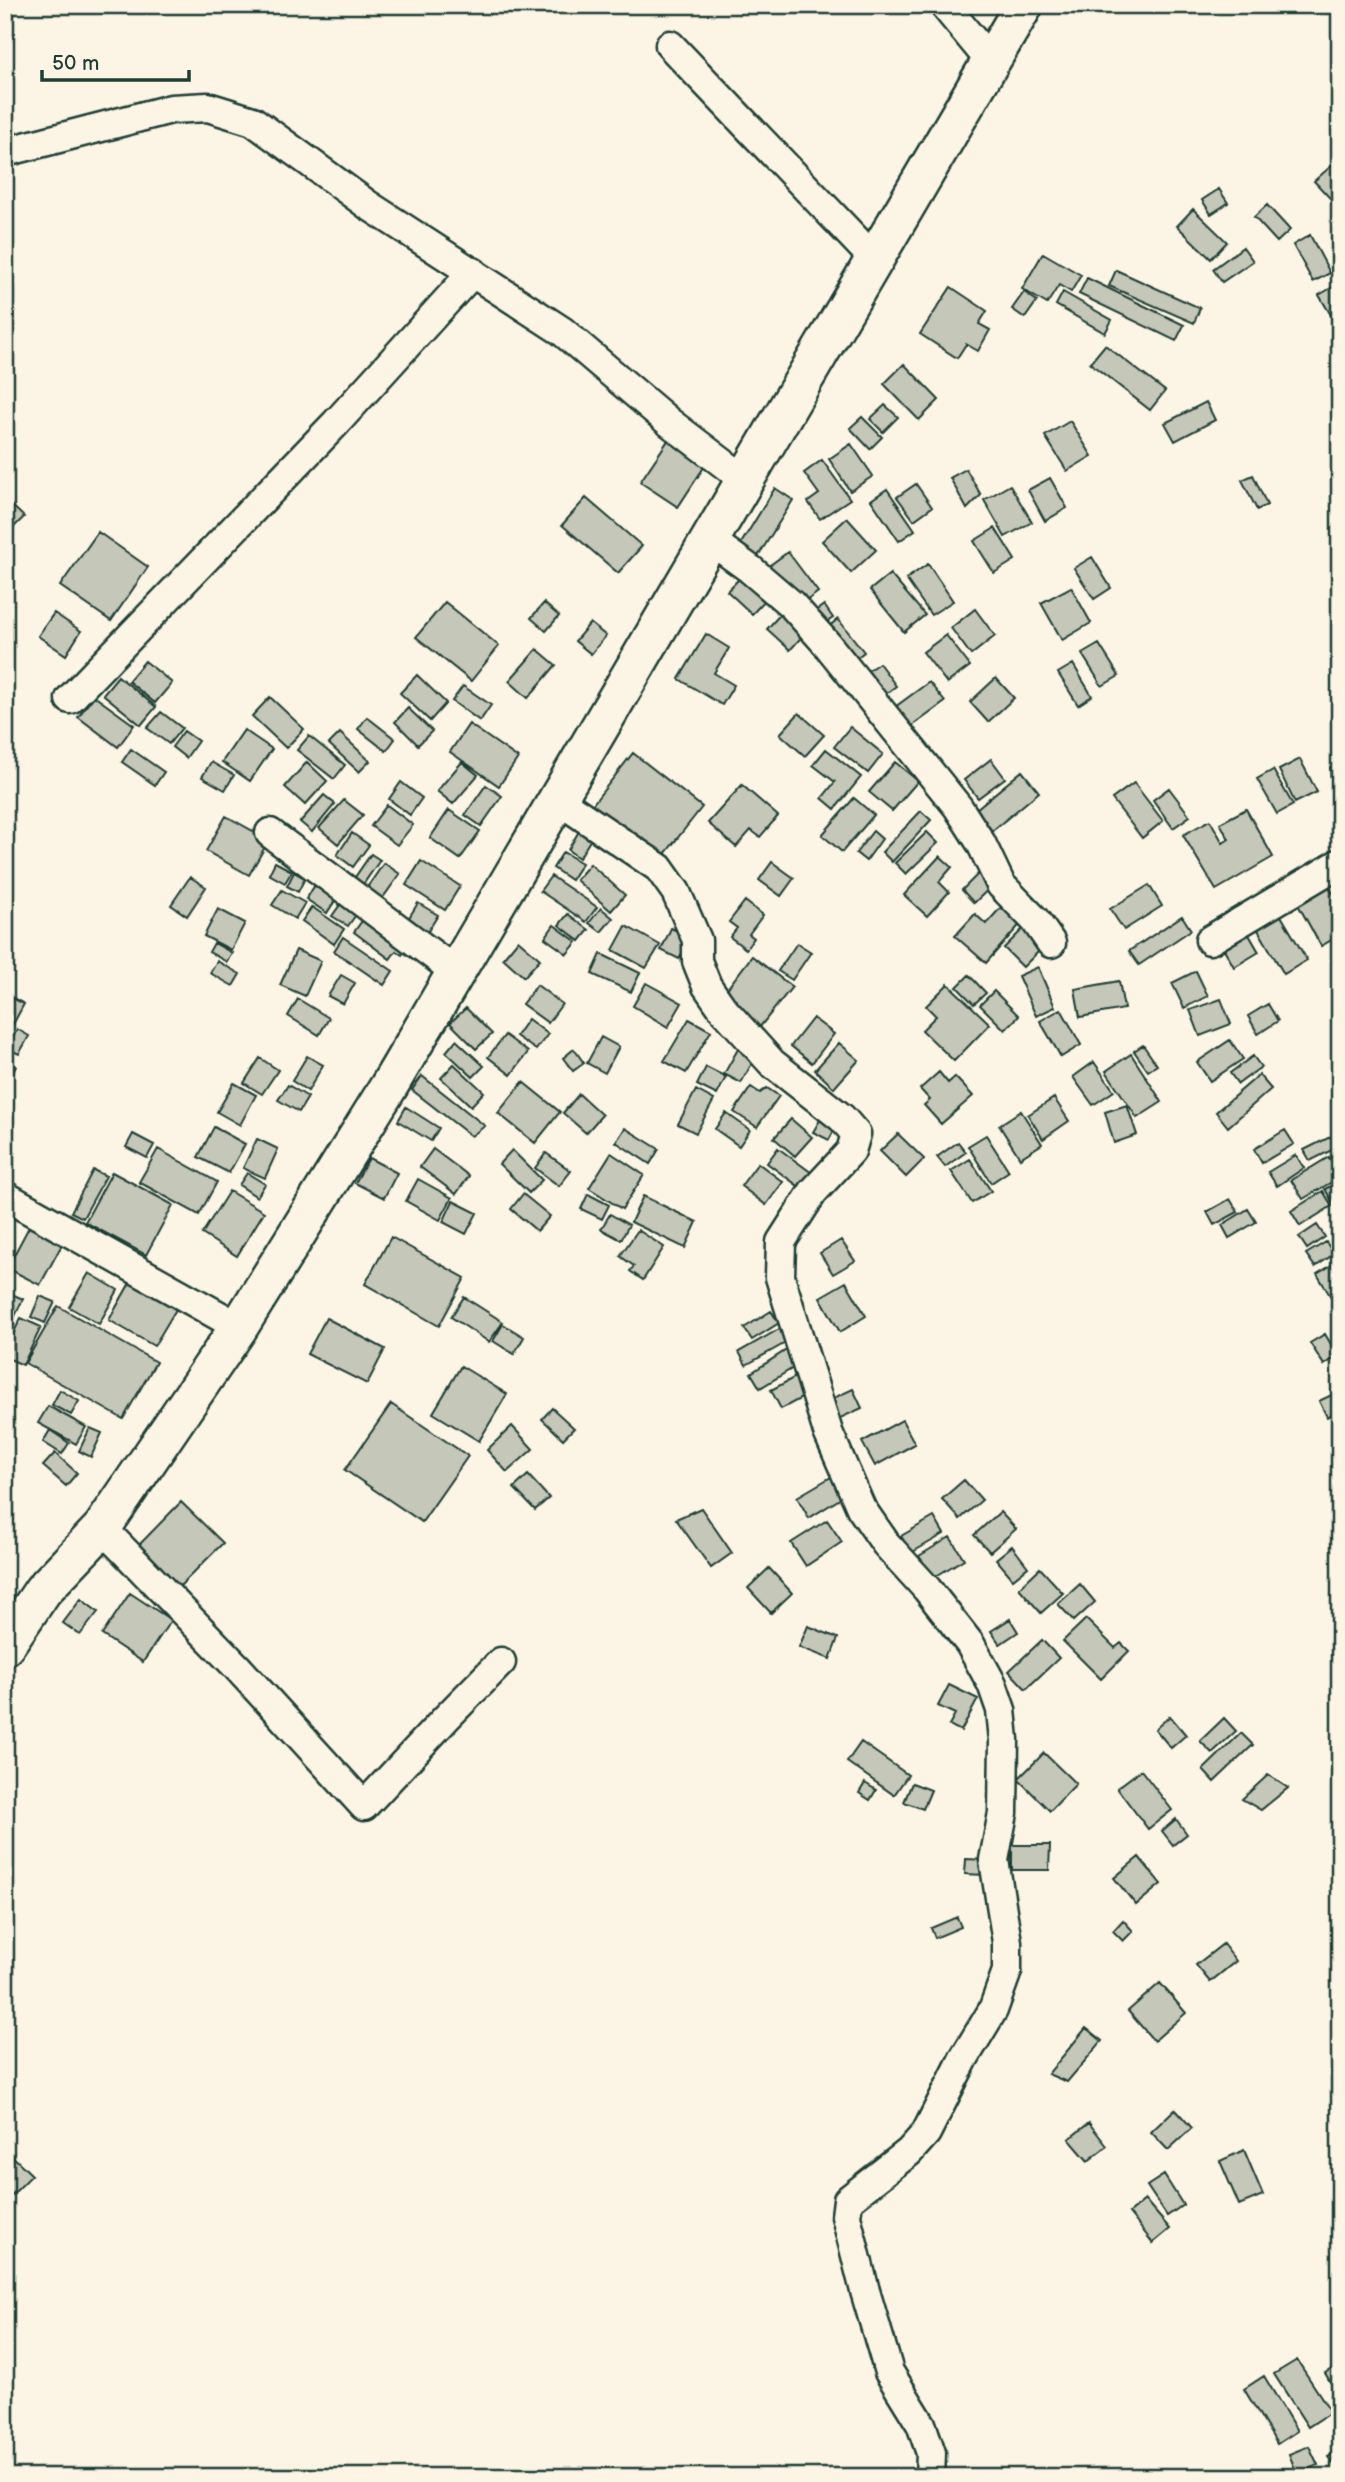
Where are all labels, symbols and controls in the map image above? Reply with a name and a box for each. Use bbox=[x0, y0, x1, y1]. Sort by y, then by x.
scale bar bbox=[42, 38, 189, 82]
text: 50 m bbox=[52, 51, 99, 76]

